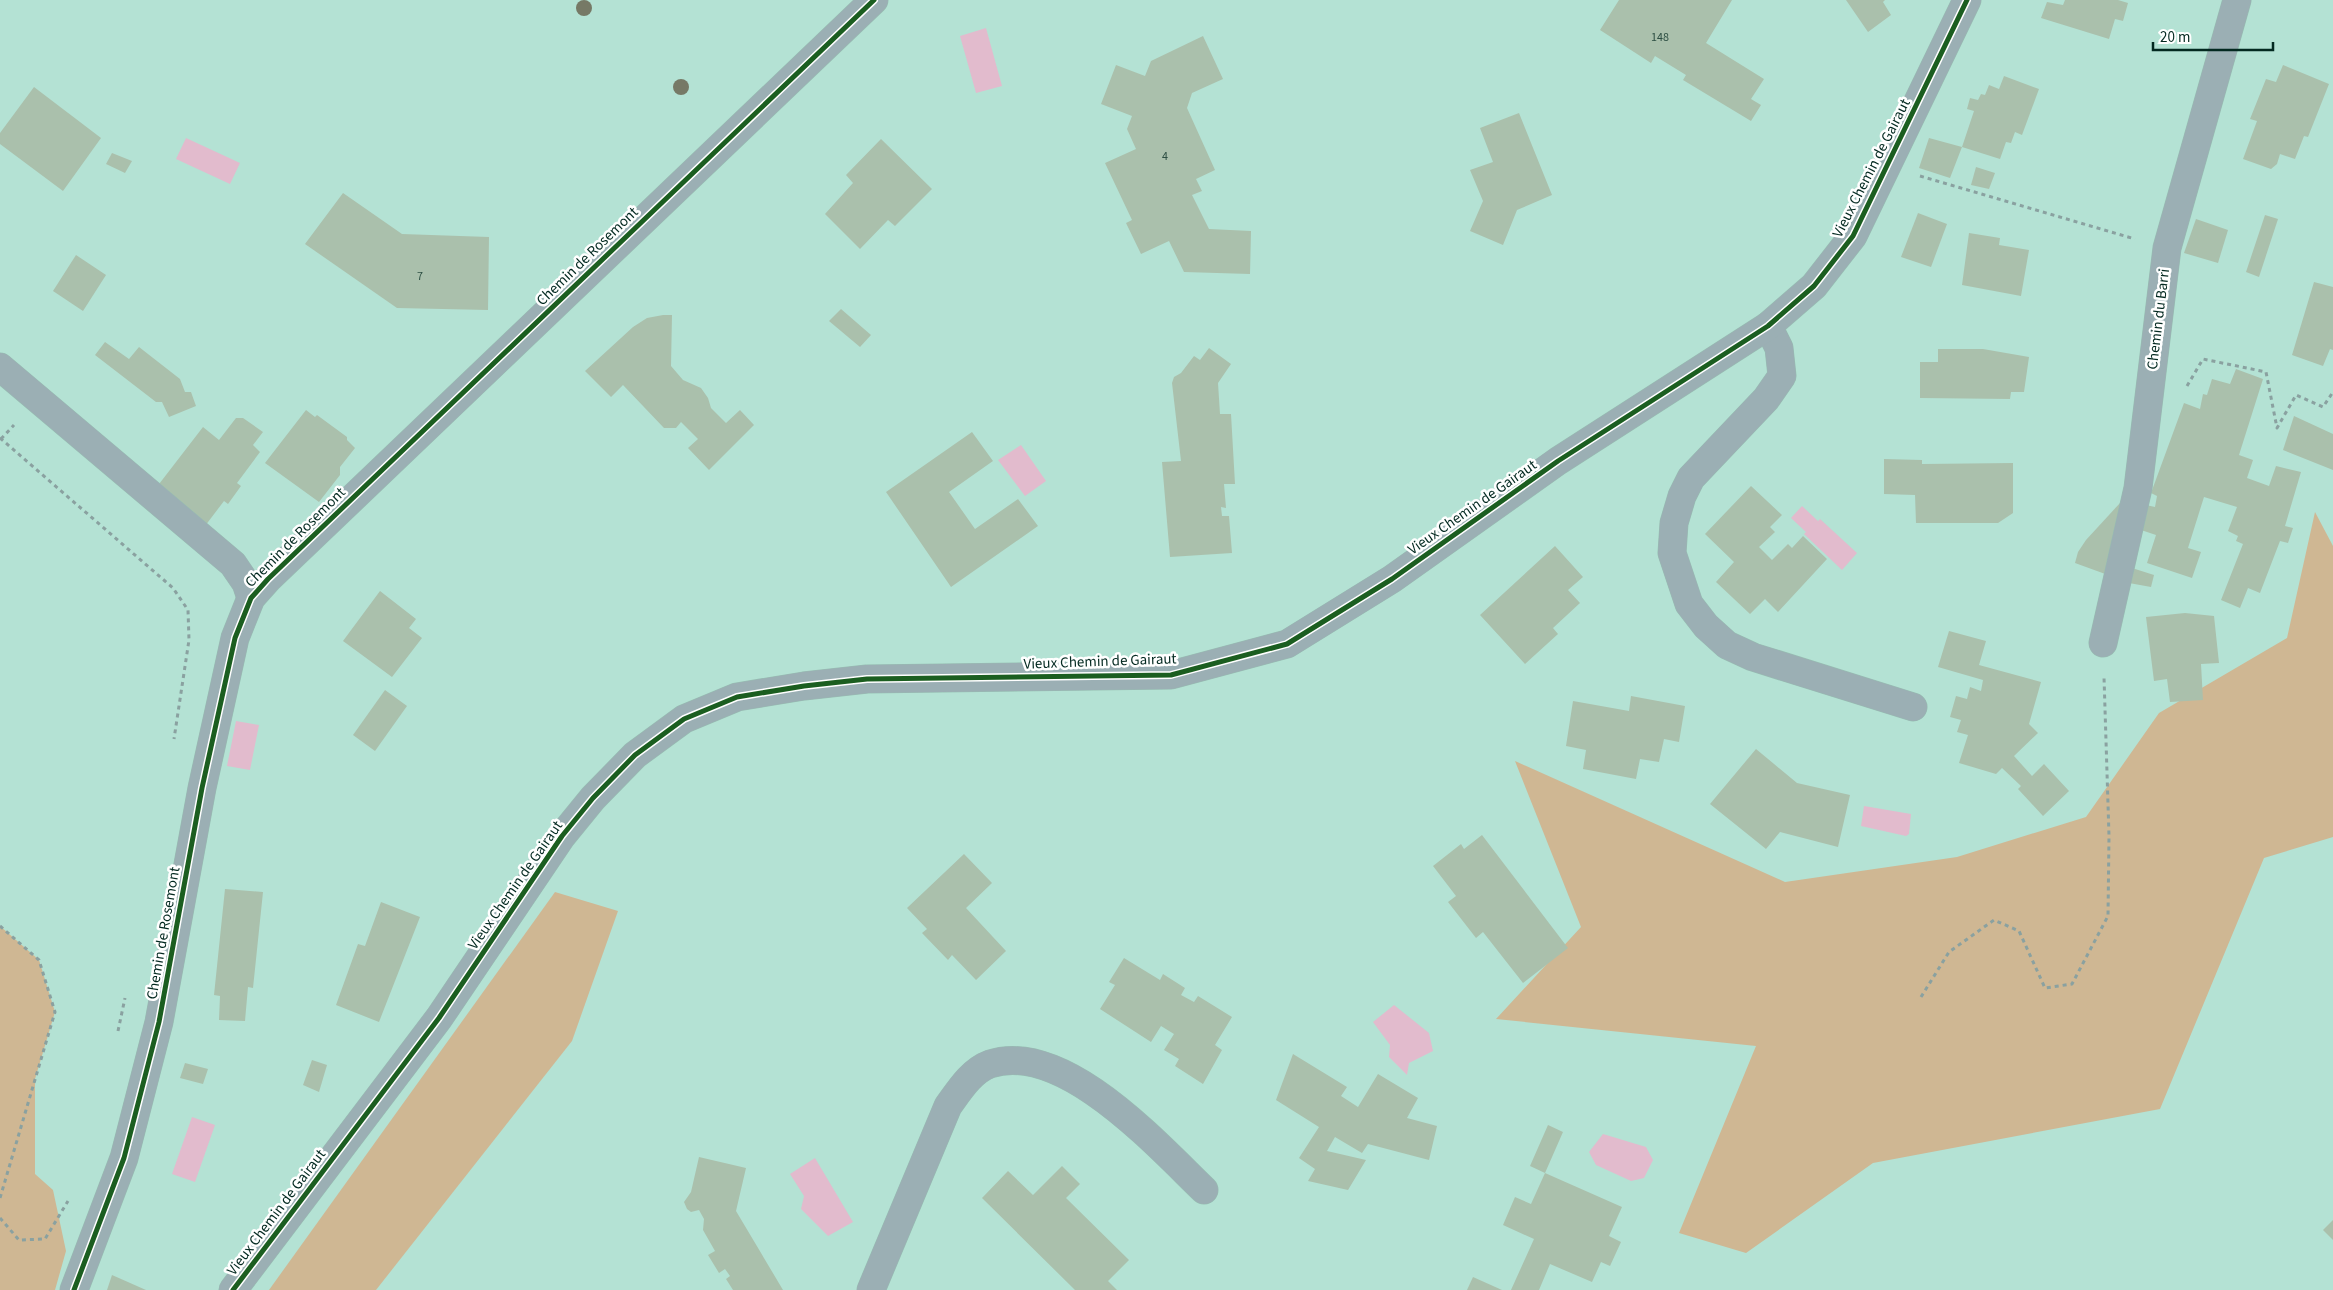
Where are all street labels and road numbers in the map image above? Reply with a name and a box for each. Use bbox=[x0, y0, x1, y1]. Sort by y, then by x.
street label: Vieux Chemin de Gairaut bbox=[1827, 95, 1916, 241]
street label: Chemin de Rosemont bbox=[532, 202, 643, 311]
street label: Chemin du Barri bbox=[2142, 267, 2175, 371]
street label: Vieux Chemin de Gairaut bbox=[1404, 455, 1541, 560]
street label: Chemin de Rosemont bbox=[240, 482, 350, 592]
street label: Vieux Chemin de Gairaut bbox=[1023, 648, 1177, 675]
street label: Vieux Chemin de Gairaut bbox=[463, 817, 568, 954]
street label: Chemin de Rosemont bbox=[141, 865, 185, 1001]
street label: Vieux Chemin de Gairaut bbox=[222, 1145, 331, 1280]

